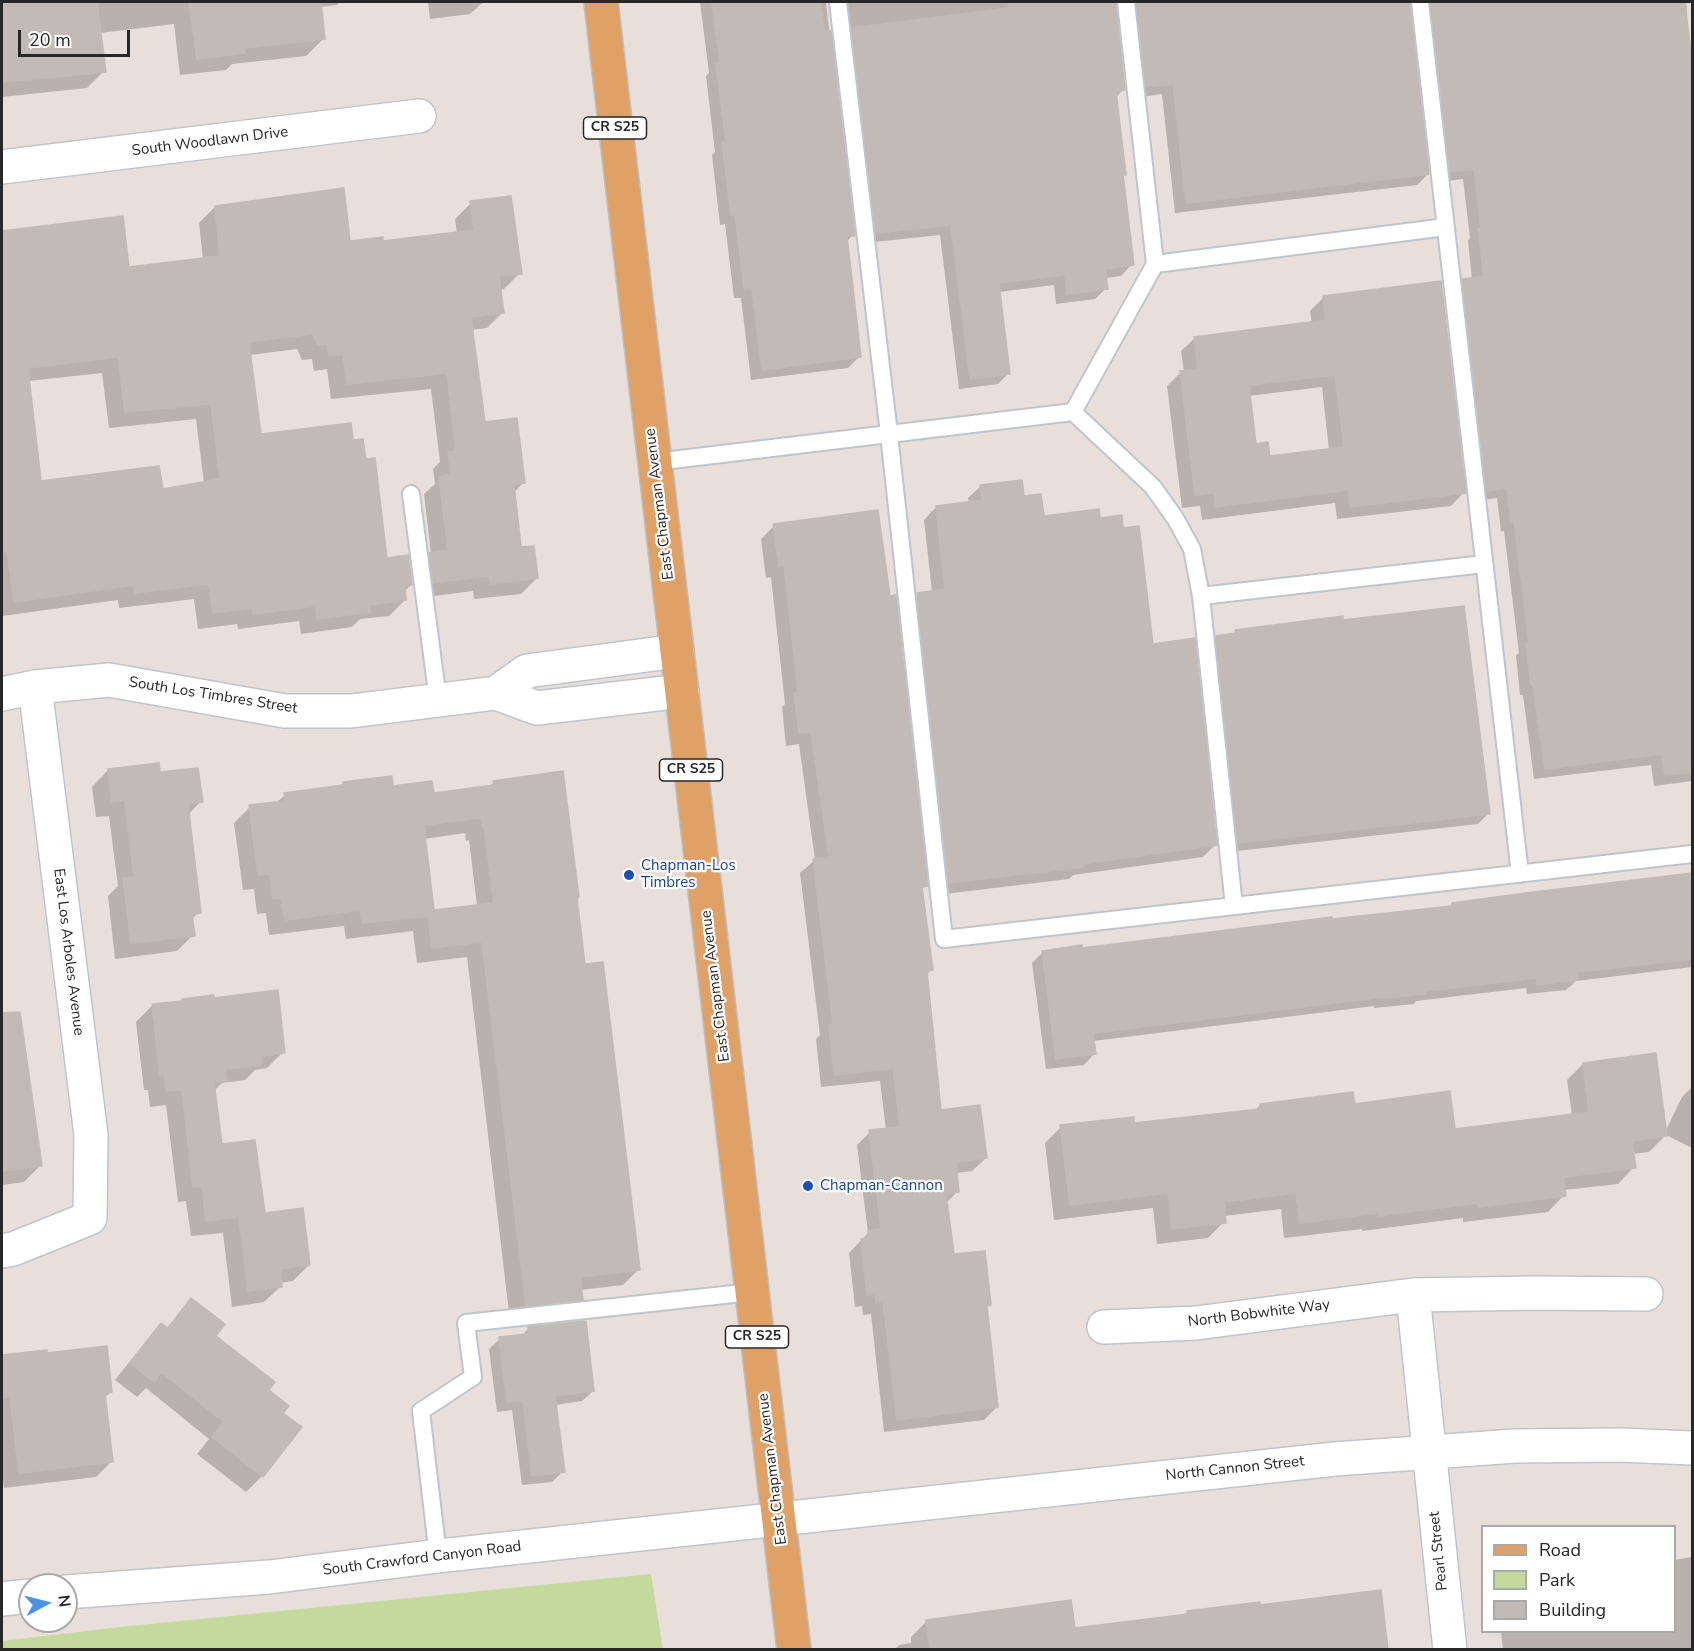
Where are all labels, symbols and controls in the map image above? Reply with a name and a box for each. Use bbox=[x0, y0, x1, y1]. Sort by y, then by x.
scale bar bbox=[21, 18, 134, 56]
text: 20 m bbox=[29, 28, 71, 52]
road number: CR S25 bbox=[584, 117, 646, 139]
street label: South Woodlawn Drive bbox=[131, 123, 289, 161]
street label: East Chapman Avenue bbox=[642, 427, 678, 581]
street label: South Los Timbres Street bbox=[127, 674, 299, 718]
road number: CR S25 bbox=[660, 759, 722, 781]
place label: Chapman-Los Timbres bbox=[641, 857, 736, 892]
street label: East Los Arboles Avenue bbox=[49, 867, 87, 1037]
marker: Chapman-Los Timbres bbox=[622, 868, 636, 882]
street label: East Chapman Avenue bbox=[698, 909, 734, 1063]
place label: Chapman-Cannon bbox=[820, 1177, 943, 1195]
marker: Chapman-Cannon bbox=[801, 1179, 815, 1193]
street label: North Bobwhite Way bbox=[1187, 1296, 1331, 1332]
road number: CR S25 bbox=[726, 1326, 789, 1348]
street label: East Chapman Avenue bbox=[755, 1392, 791, 1546]
street label: North Cannon Street bbox=[1165, 1453, 1305, 1485]
street label: Pearl Street bbox=[1426, 1510, 1452, 1592]
legend bbox=[1481, 1525, 1676, 1633]
street label: South Crawford Canyon Road bbox=[322, 1538, 522, 1580]
text: Road bbox=[1539, 1538, 1581, 1562]
text: Park bbox=[1539, 1568, 1575, 1592]
north arrow bbox=[18, 1573, 78, 1633]
text: N bbox=[52, 1594, 76, 1608]
text: Building bbox=[1539, 1598, 1606, 1622]

